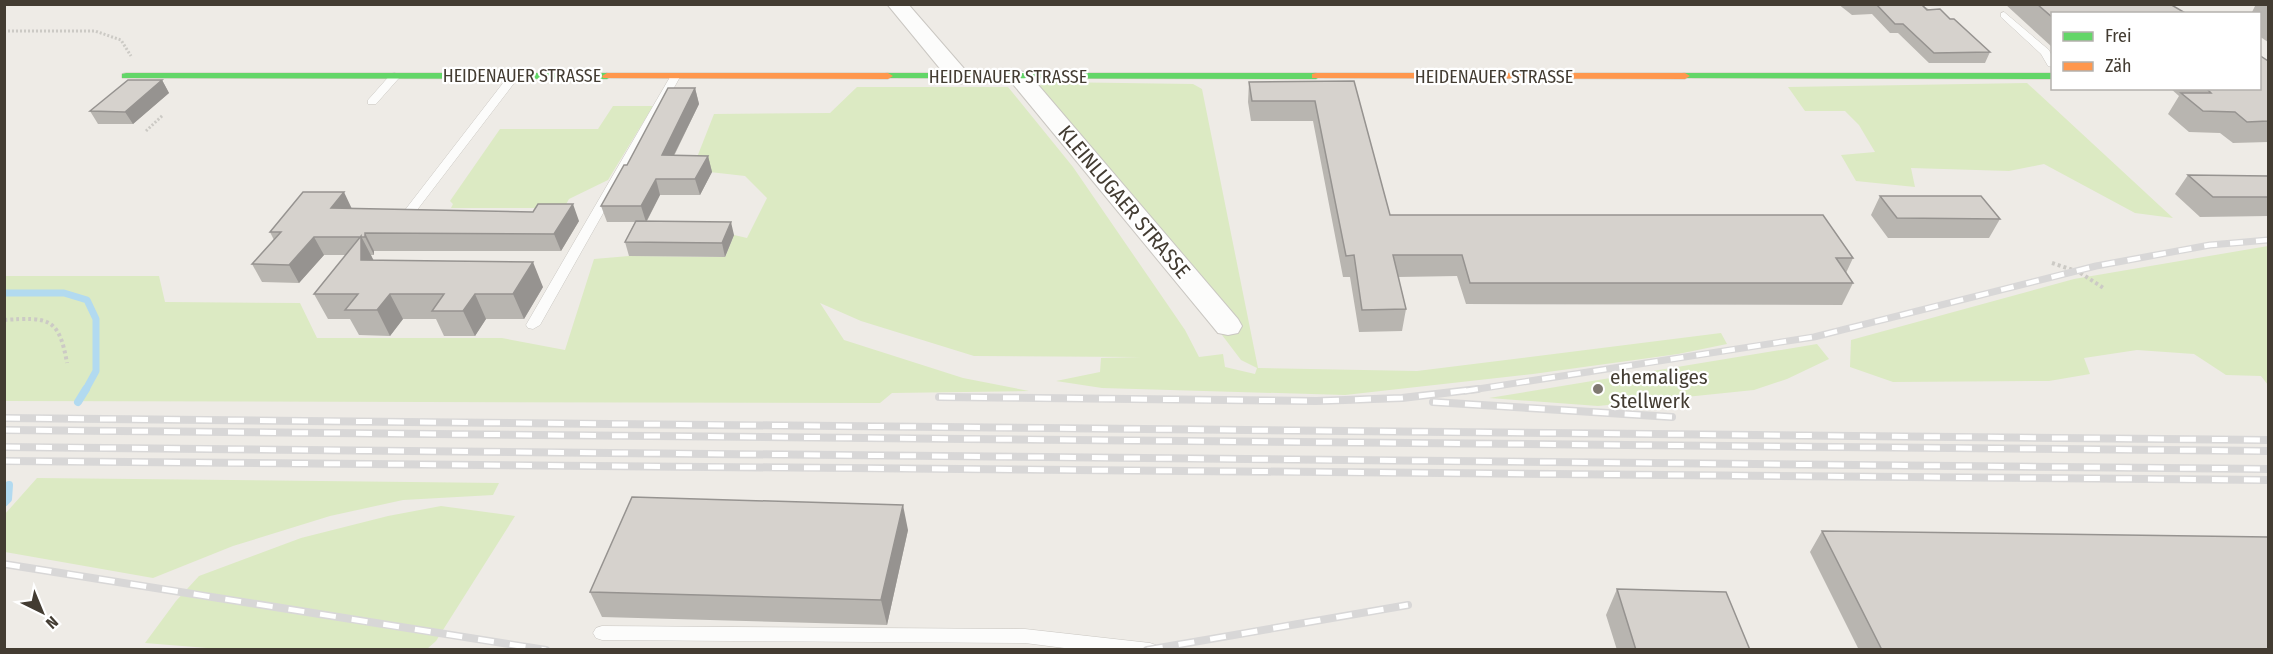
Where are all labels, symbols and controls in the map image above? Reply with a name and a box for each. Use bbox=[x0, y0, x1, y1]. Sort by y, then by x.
legend bbox=[2051, 12, 2261, 90]
text: Frei bbox=[2105, 25, 2131, 47]
text: Zäh bbox=[2105, 55, 2132, 77]
street label: HEIDENAUER STRASSE bbox=[443, 65, 601, 87]
street label: HEIDENAUER STRASSE bbox=[929, 66, 1087, 88]
street label: HEIDENAUER STRASSE bbox=[1415, 66, 1573, 88]
street label: KLEINLUGAER STRASSE bbox=[1052, 120, 1196, 284]
place label: ehemaliges Stellwerk bbox=[1610, 364, 1708, 414]
marker: ehemaliges Stellwerk bbox=[1591, 382, 1605, 396]
north arrow bbox=[12, 582, 72, 642]
text: N bbox=[42, 612, 62, 633]

